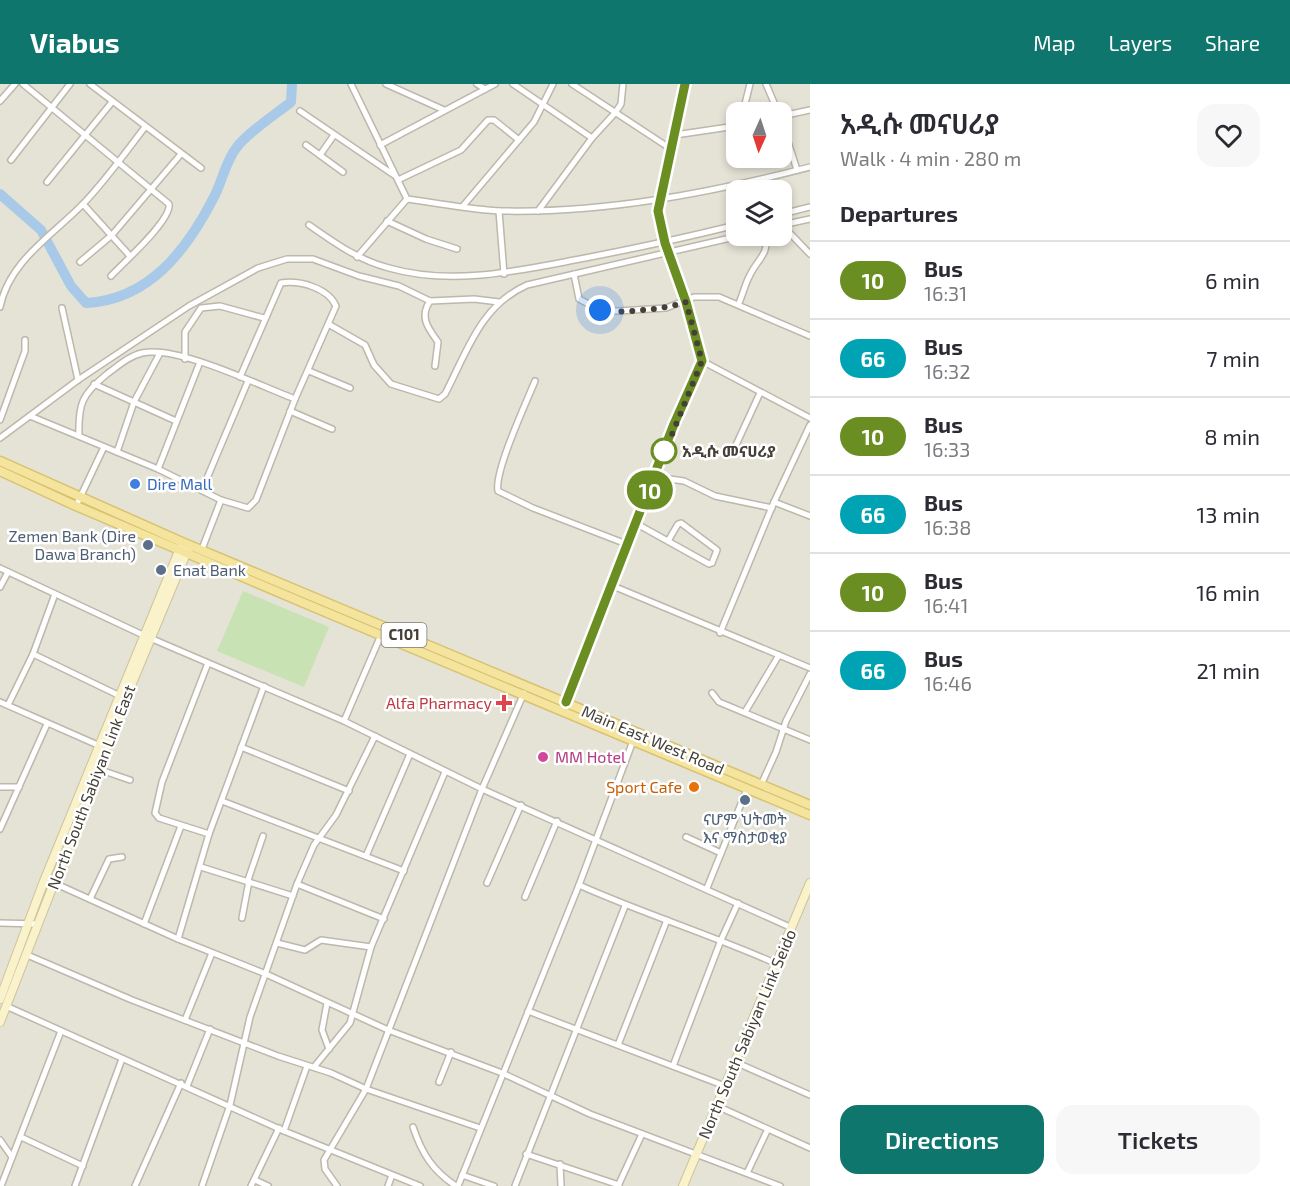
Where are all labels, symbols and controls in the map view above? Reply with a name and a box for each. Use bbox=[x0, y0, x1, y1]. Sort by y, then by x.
text: Viabus bbox=[30, 25, 120, 59]
text: Map bbox=[1033, 30, 1075, 55]
text: Layers bbox=[1108, 30, 1172, 55]
text: Share bbox=[1205, 30, 1260, 55]
north arrow bbox=[726, 102, 792, 168]
map controls bbox=[726, 102, 792, 246]
button: heart bbox=[1197, 104, 1260, 167]
text: አዲሱ መናሀሪያ bbox=[840, 106, 999, 140]
text: Walk · 4 min · 280 m bbox=[840, 146, 1021, 170]
button: layers bbox=[726, 180, 792, 246]
text: Departures bbox=[840, 200, 958, 226]
text: Bus bbox=[924, 255, 963, 281]
text: 6 min bbox=[1205, 267, 1260, 293]
text: 10 bbox=[862, 268, 884, 293]
text: 16:31 bbox=[924, 281, 967, 305]
your location bbox=[585, 295, 615, 325]
text: Bus bbox=[924, 333, 963, 359]
text: 7 min bbox=[1206, 345, 1260, 371]
text: 66 bbox=[861, 346, 885, 371]
text: 16:32 bbox=[924, 359, 970, 383]
text: Bus bbox=[924, 411, 963, 437]
text: 8 min bbox=[1204, 423, 1260, 449]
text: 10 bbox=[862, 424, 884, 449]
text: 16:33 bbox=[924, 437, 970, 461]
marker: አዲሱ መናሀሪያ bbox=[651, 438, 677, 464]
place label: አዲሱ መናሀሪያ bbox=[682, 441, 776, 460]
line badge: 10 bbox=[623, 470, 677, 510]
place label: Dire Mall bbox=[147, 474, 213, 493]
marker: Dire Mall bbox=[128, 477, 142, 491]
text: 10 bbox=[639, 478, 661, 503]
text: Bus bbox=[924, 489, 963, 515]
text: 13 min bbox=[1197, 501, 1260, 527]
text: 66 bbox=[861, 502, 885, 527]
text: 16:38 bbox=[924, 515, 971, 539]
place label: Zemen Bank (Dire Dawa Branch) bbox=[9, 526, 136, 563]
marker: Zemen Bank (Dire Dawa Branch) bbox=[141, 538, 155, 552]
place label: Enat Bank bbox=[173, 560, 246, 579]
marker: Enat Bank bbox=[154, 563, 168, 577]
text: Bus bbox=[924, 567, 963, 593]
text: 16 min bbox=[1196, 579, 1260, 605]
text: 10 bbox=[862, 580, 884, 605]
text: 16:41 bbox=[924, 593, 968, 617]
road number: C101 bbox=[382, 623, 426, 647]
text: Bus bbox=[924, 645, 963, 671]
text: 21 min bbox=[1196, 657, 1260, 683]
text: 66 bbox=[861, 658, 885, 683]
text: 16:46 bbox=[924, 671, 972, 695]
street label: North South Sabiyan Link East bbox=[43, 682, 138, 892]
place label: Alfa Pharmacy bbox=[386, 693, 493, 712]
marker: Alfa Pharmacy bbox=[497, 696, 511, 710]
street label: Main East West Road bbox=[579, 701, 727, 778]
place label: MM Hotel bbox=[555, 747, 626, 766]
marker: MM Hotel bbox=[536, 750, 550, 764]
place label: Sport Cafe bbox=[606, 777, 682, 796]
marker: Sport Cafe bbox=[687, 780, 701, 794]
marker: ናሆም ህትመት እና ማስታወቂያ bbox=[738, 793, 752, 807]
place label: ናሆም ህትመት እና ማስታወቂያ bbox=[703, 809, 787, 846]
street label: North South Sabiyan Link Seido bbox=[694, 926, 799, 1141]
button: Directions bbox=[840, 1105, 1044, 1174]
button: Tickets bbox=[1056, 1105, 1260, 1174]

